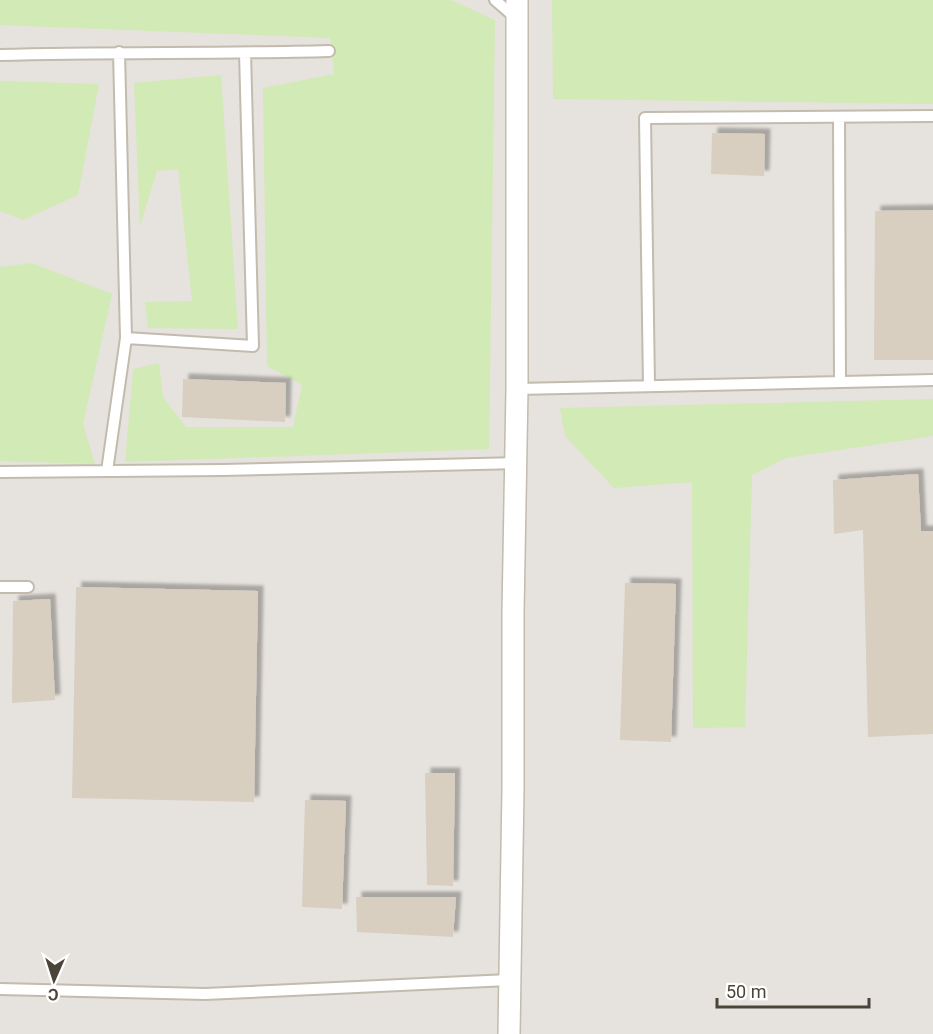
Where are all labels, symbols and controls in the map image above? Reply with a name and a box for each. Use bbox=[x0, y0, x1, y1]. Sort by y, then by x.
north arrow bbox=[24, 950, 84, 1010]
scale bar bbox=[717, 971, 868, 1009]
text: 50 m bbox=[726, 981, 766, 1002]
text: С bbox=[48, 985, 59, 1004]

